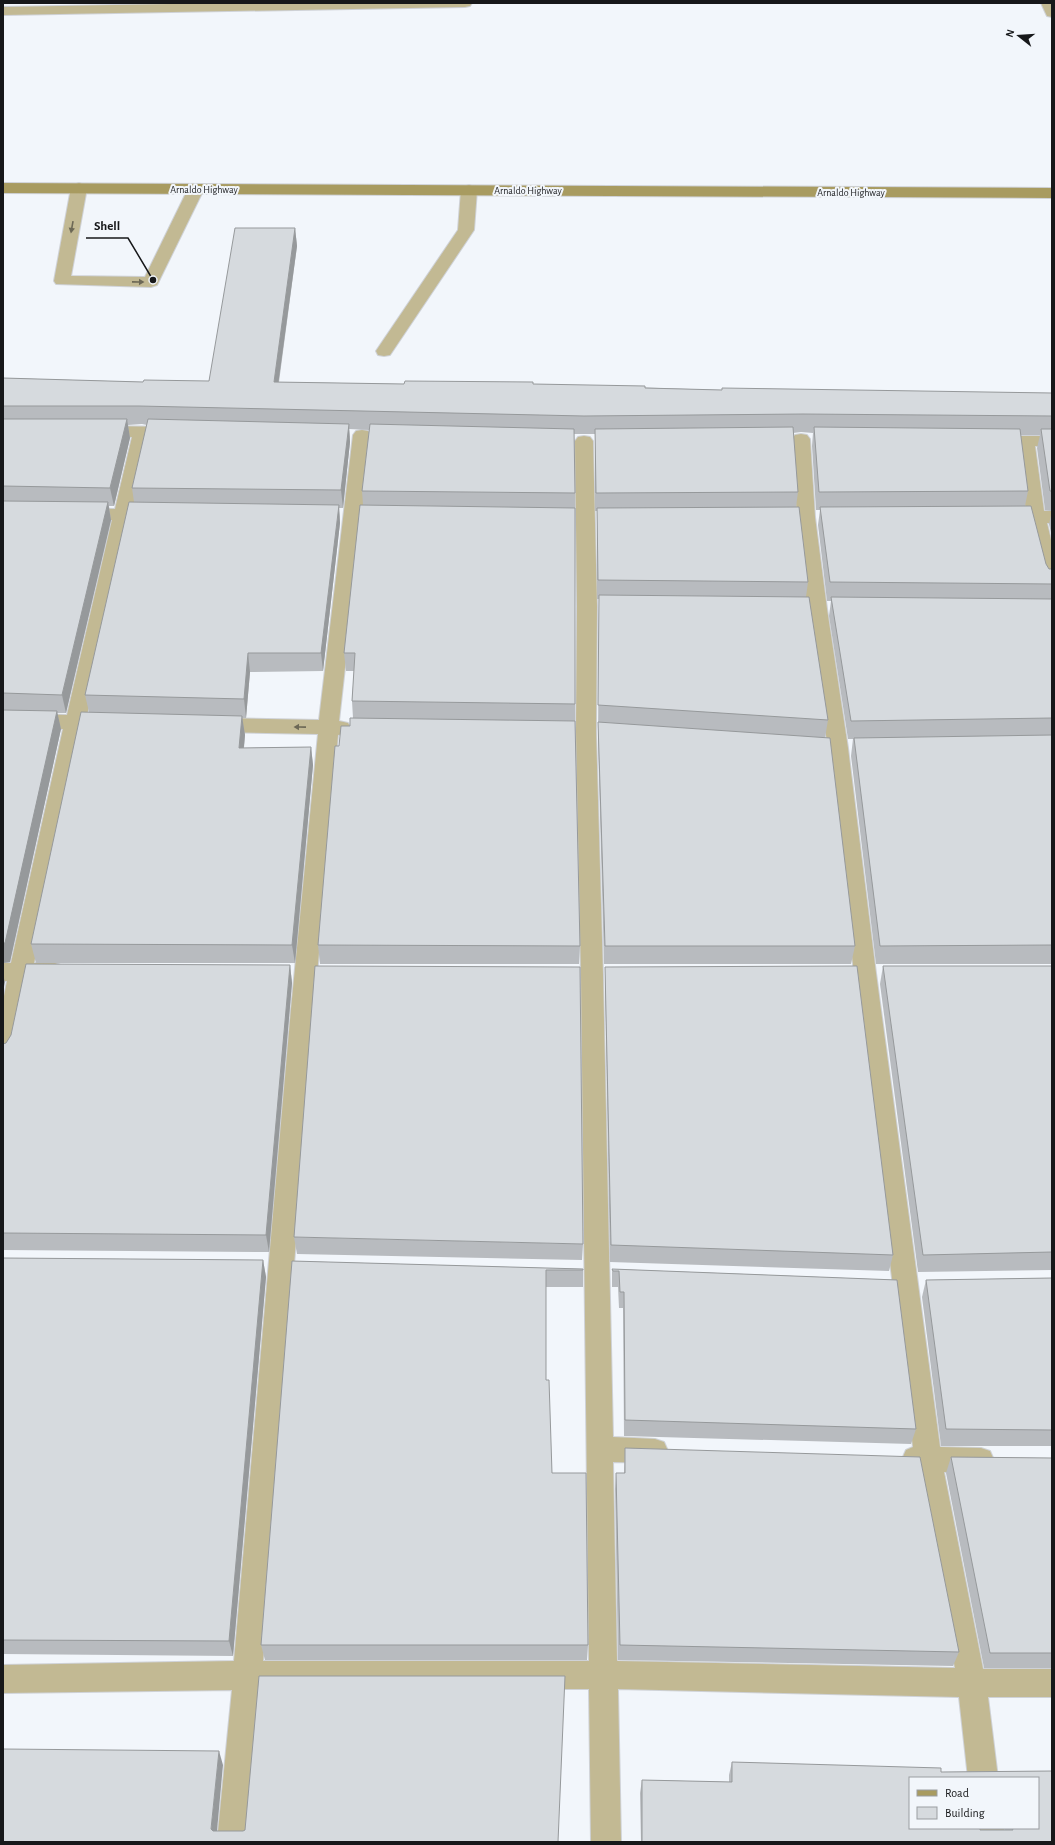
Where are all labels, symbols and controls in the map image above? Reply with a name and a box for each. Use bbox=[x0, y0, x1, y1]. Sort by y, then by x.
north arrow bbox=[999, 16, 1039, 56]
text: N bbox=[1004, 28, 1016, 38]
street label: Arnaldo Highway bbox=[170, 185, 238, 195]
street label: Arnaldo Highway bbox=[494, 186, 562, 196]
street label: Arnaldo Highway bbox=[817, 188, 885, 198]
callout: Shell bbox=[86, 213, 128, 238]
text: Shell bbox=[94, 220, 120, 233]
one-way arrow bbox=[69, 221, 75, 233]
one-way arrow bbox=[132, 279, 145, 285]
one-way arrow bbox=[294, 724, 306, 731]
legend bbox=[909, 1777, 1039, 1829]
text: Road bbox=[945, 1787, 969, 1799]
text: Building bbox=[945, 1807, 985, 1819]

